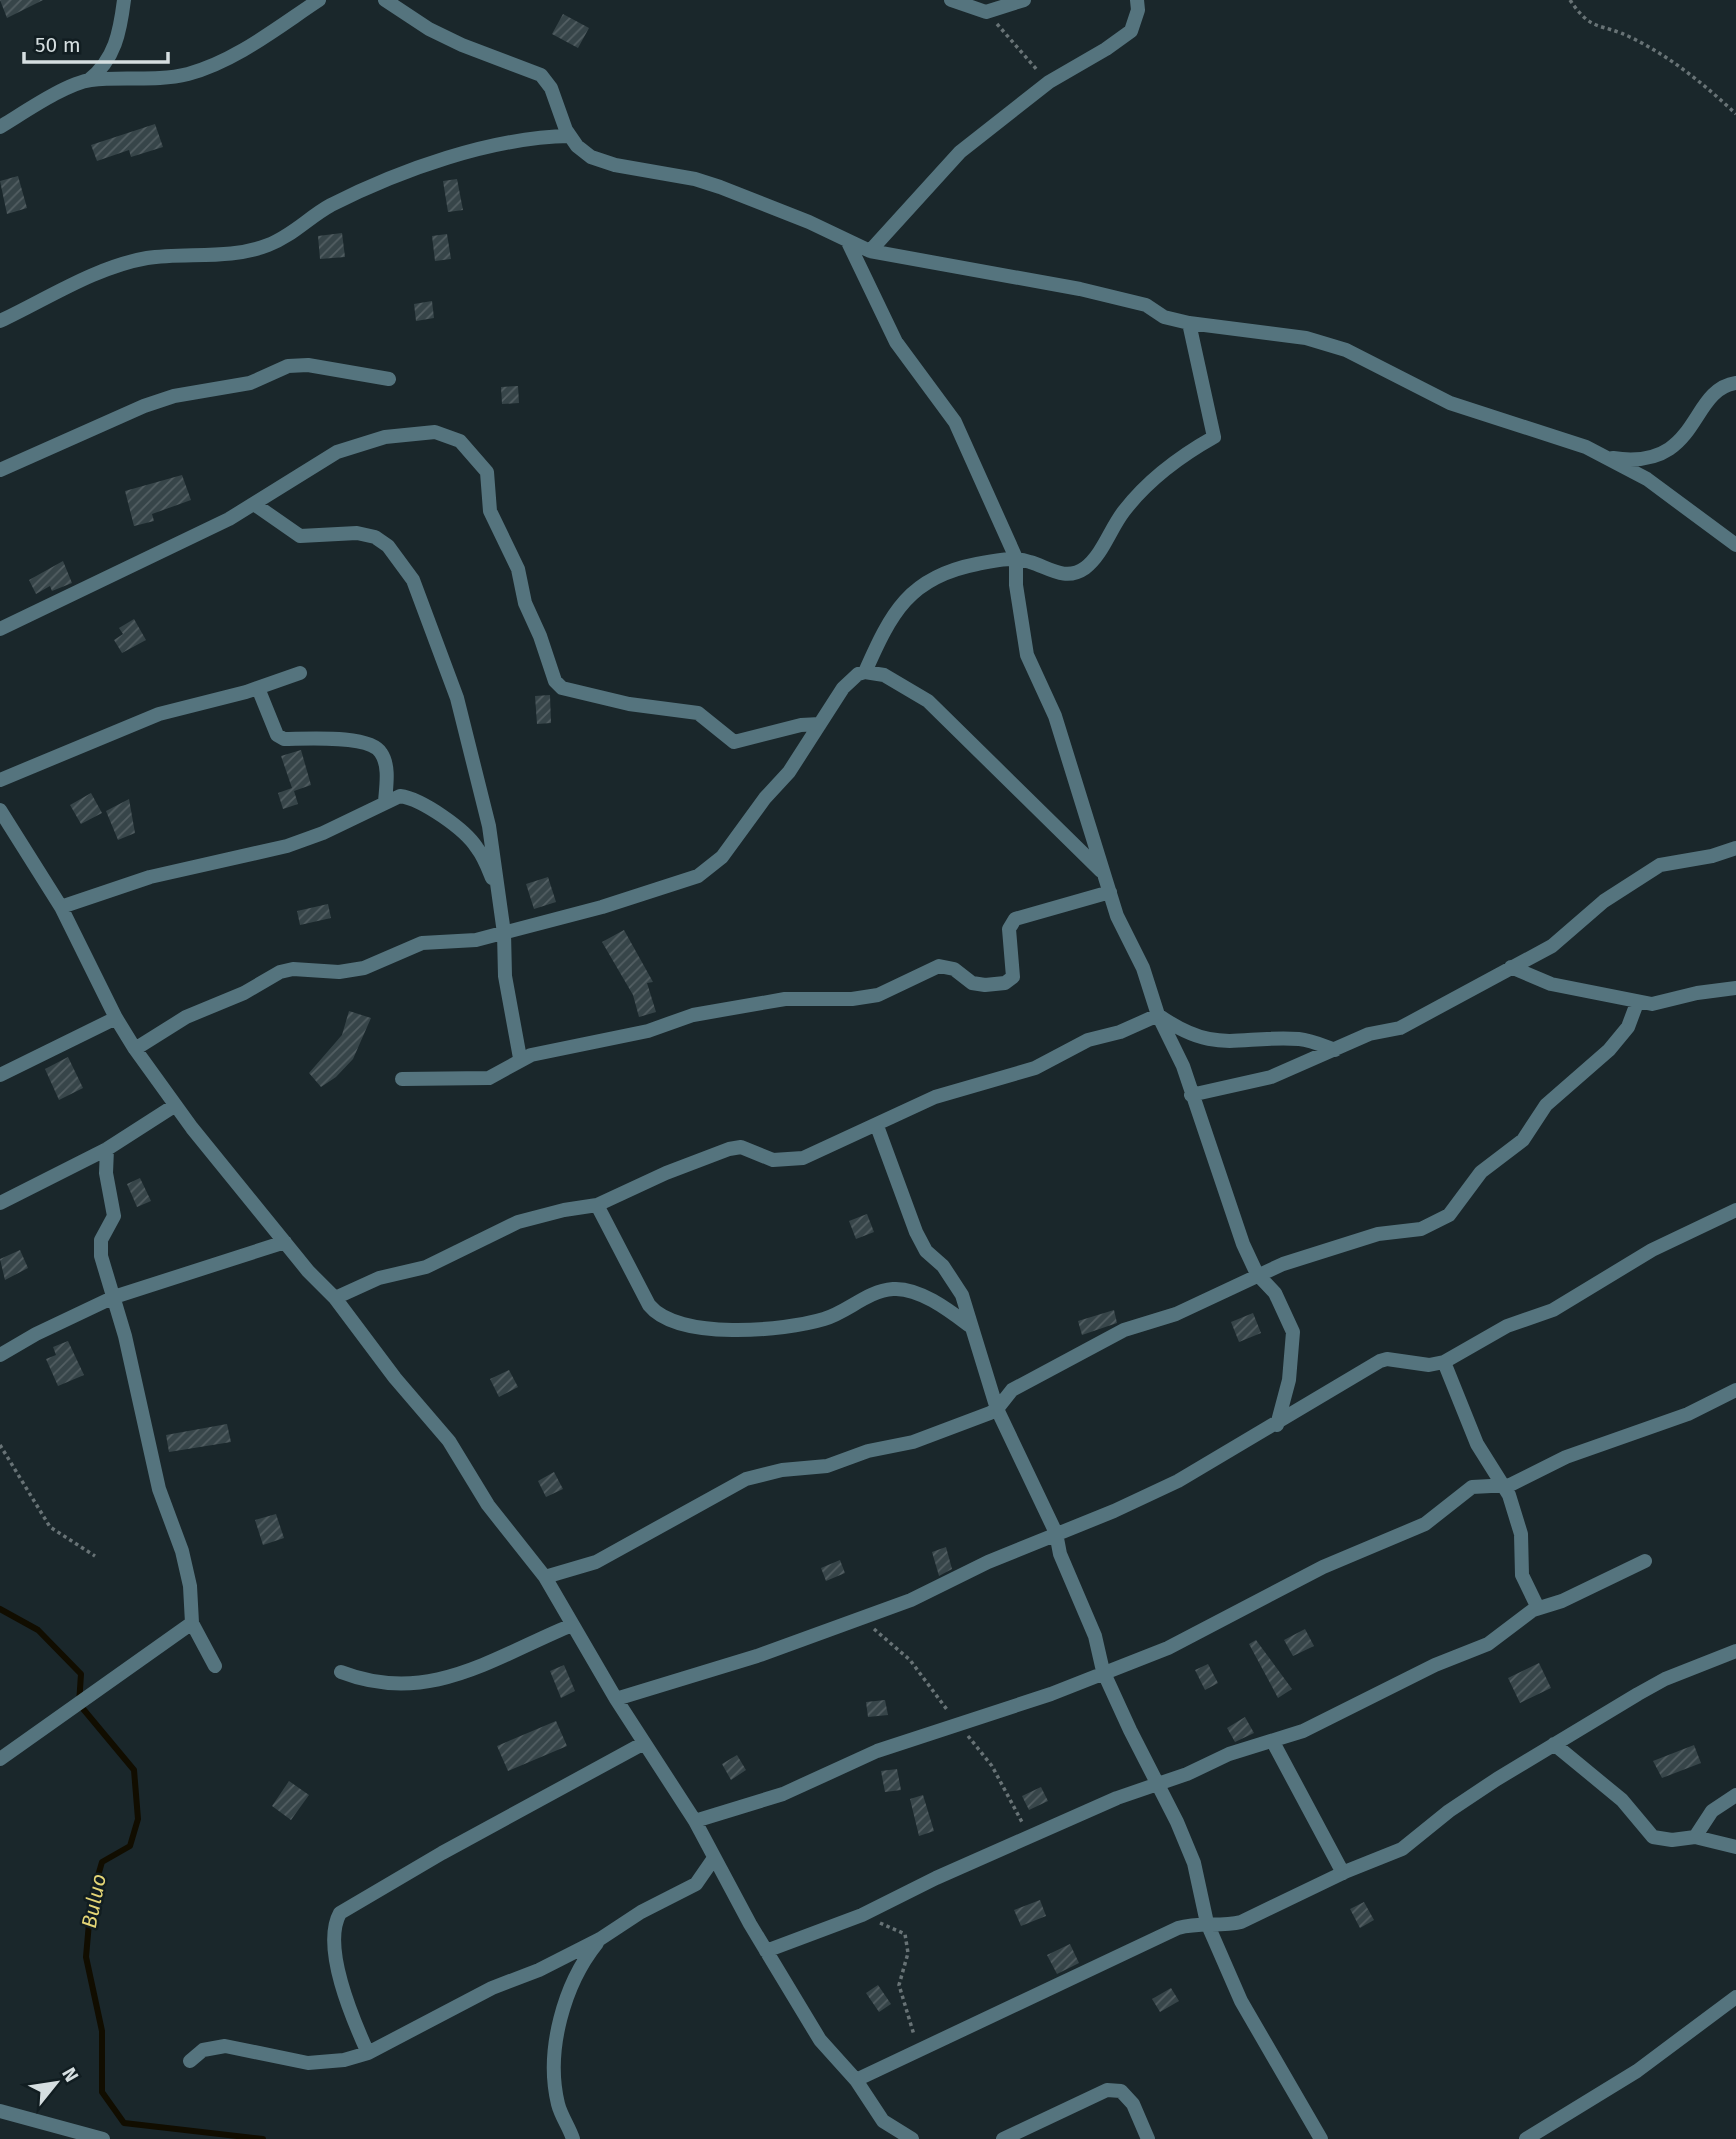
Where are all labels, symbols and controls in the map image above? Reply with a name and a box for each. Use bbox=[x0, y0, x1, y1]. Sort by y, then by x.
scale bar bbox=[24, 21, 168, 65]
text: 50 m bbox=[35, 32, 81, 58]
water label: Buluo bbox=[76, 1872, 112, 1930]
north arrow bbox=[21, 2048, 91, 2118]
text: N bbox=[57, 2064, 83, 2086]

